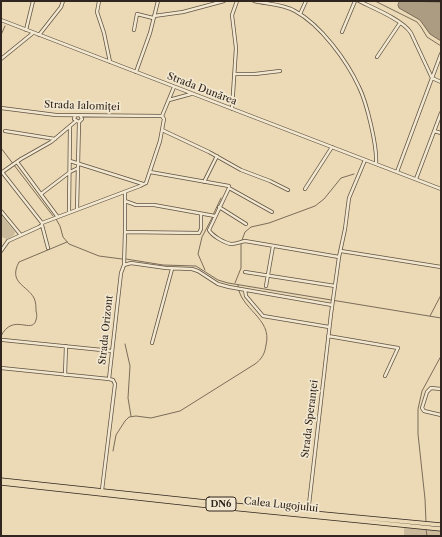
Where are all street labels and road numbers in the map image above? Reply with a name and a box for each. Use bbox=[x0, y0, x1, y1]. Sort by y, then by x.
street label: Strada Dunărea bbox=[165, 70, 239, 108]
street label: Strada Ialomiței bbox=[44, 99, 120, 113]
street label: Strada Orizont bbox=[96, 295, 116, 365]
street label: Strada Speranței bbox=[299, 379, 321, 459]
street label: Calea Lugojului bbox=[243, 495, 319, 515]
road number: DN6 bbox=[206, 497, 236, 511]

